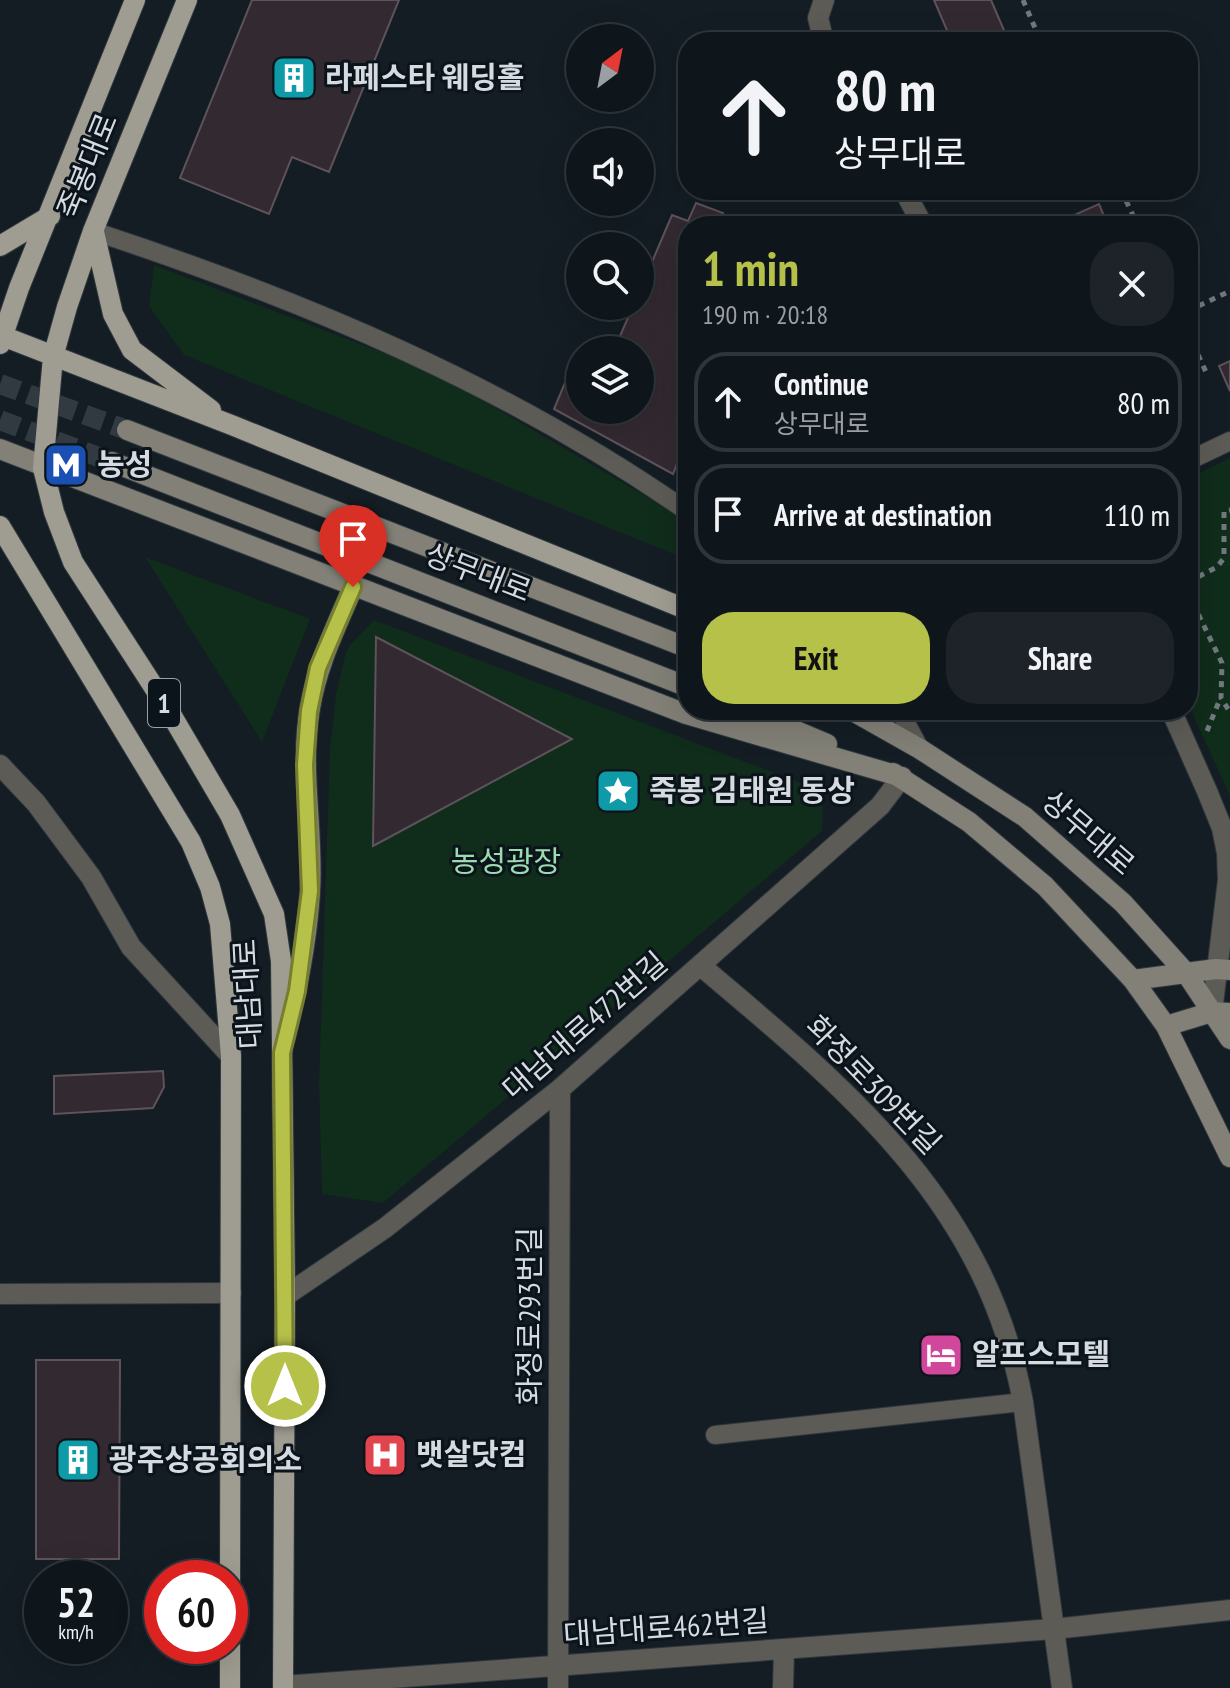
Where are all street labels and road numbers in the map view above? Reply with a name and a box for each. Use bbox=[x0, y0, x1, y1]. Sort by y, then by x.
street label: 죽봉대로 bbox=[48, 107, 125, 224]
street label: 상무대로 bbox=[420, 534, 537, 610]
road number: 1 bbox=[148, 679, 180, 727]
street label: 상무대로 bbox=[1035, 781, 1143, 883]
street label: 대남대로 bbox=[224, 938, 269, 1050]
street label: 대남대로472번길 bbox=[493, 943, 675, 1107]
street label: 화정로309번길 bbox=[798, 1006, 950, 1162]
street label: 화정로293번길 bbox=[509, 1227, 548, 1405]
street label: 대남대로462번길 bbox=[562, 1600, 770, 1653]

